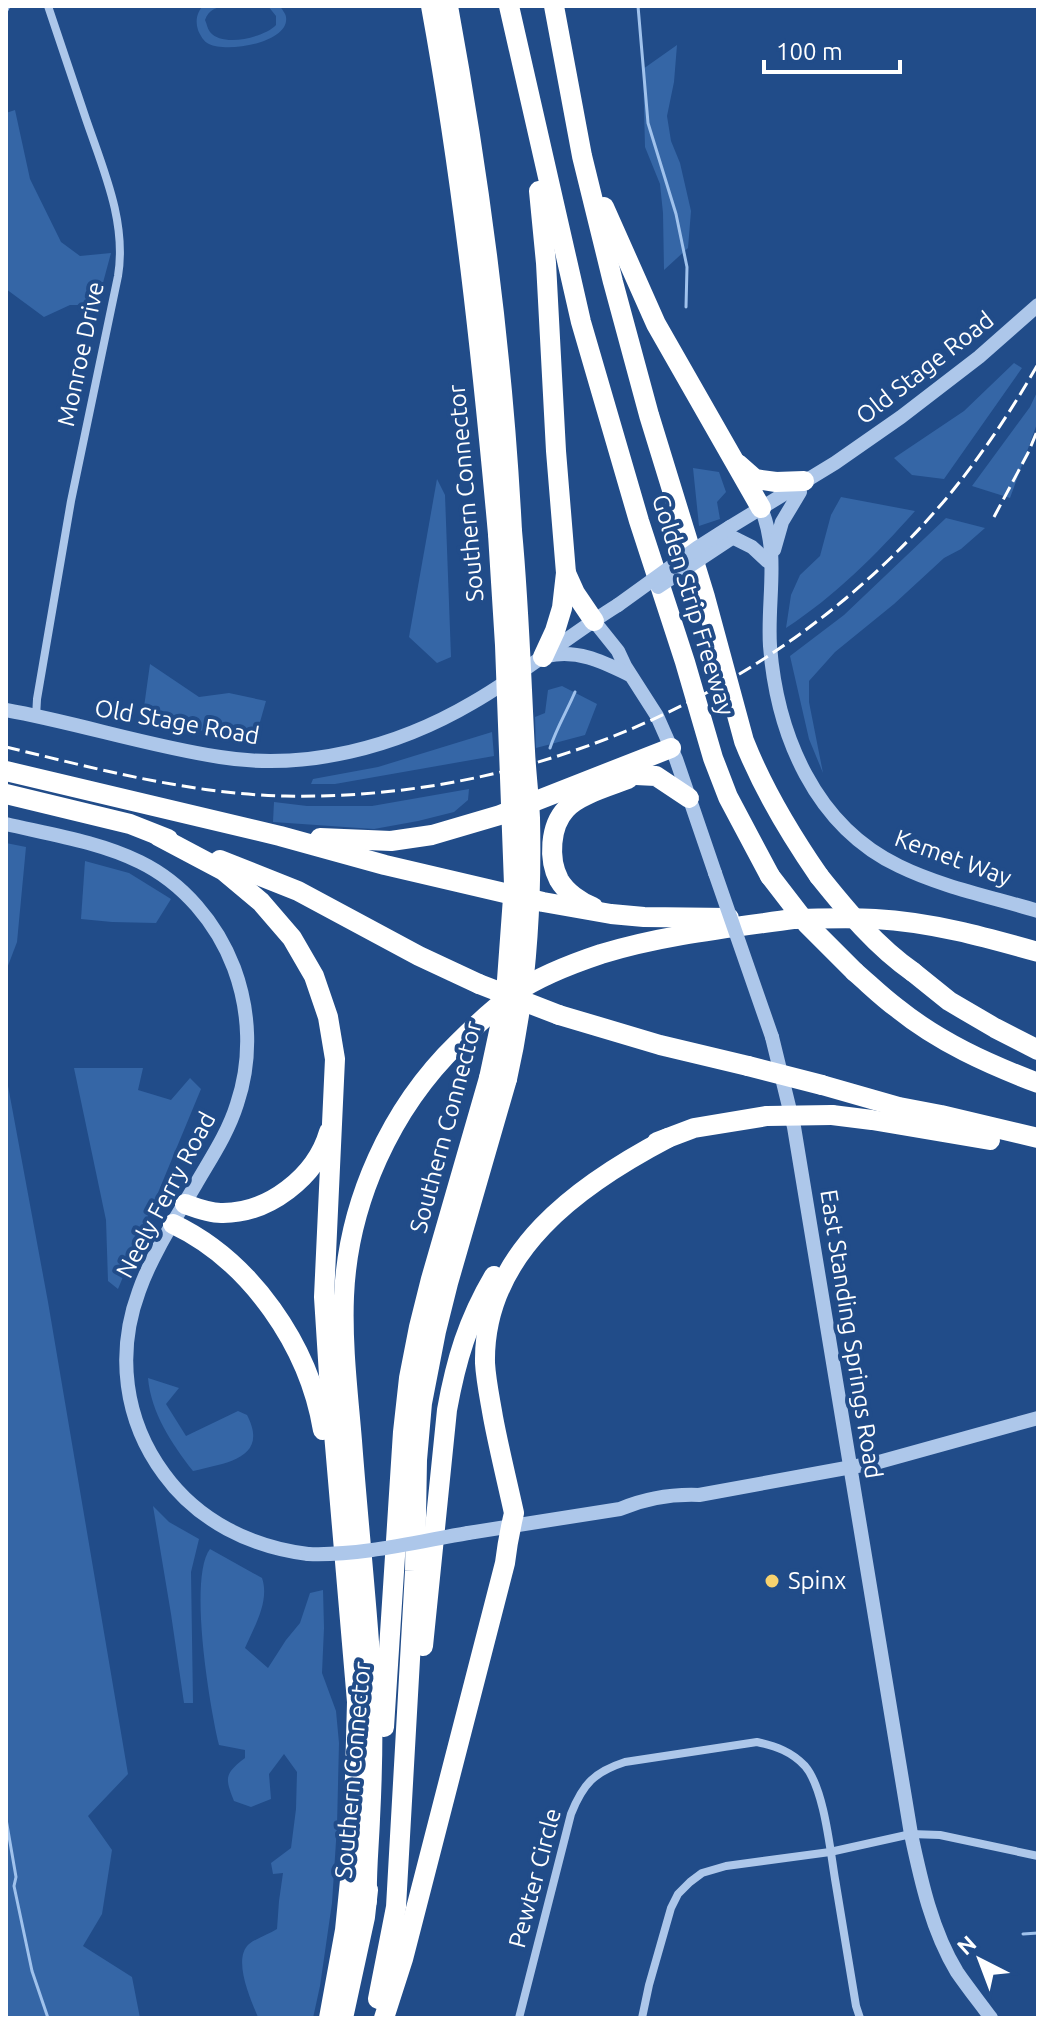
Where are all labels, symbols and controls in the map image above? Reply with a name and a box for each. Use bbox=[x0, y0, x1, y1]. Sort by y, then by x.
scale bar bbox=[764, 24, 900, 74]
text: 100 m bbox=[776, 38, 843, 65]
street label: Monroe Drive bbox=[52, 279, 109, 429]
street label: Old Stage Road bbox=[851, 306, 999, 430]
street label: Southern Connector bbox=[443, 383, 488, 603]
street label: Golden Strip Freeway bbox=[647, 491, 740, 719]
street label: Old Stage Road bbox=[93, 694, 261, 749]
street label: Kemet Way bbox=[891, 824, 1016, 891]
street label: Southern Connector bbox=[404, 1018, 487, 1236]
street label: Neely Ferry Road bbox=[110, 1107, 221, 1282]
street label: East Standing Springs Road bbox=[815, 1187, 888, 1480]
place label: Spinx bbox=[788, 1567, 846, 1594]
marker: Spinx bbox=[763, 1572, 781, 1590]
street label: Southern Connector bbox=[330, 1660, 375, 1880]
street label: Pewter Circle bbox=[503, 1805, 566, 1951]
north arrow bbox=[940, 1920, 1020, 2000]
text: N bbox=[952, 1930, 981, 1960]

